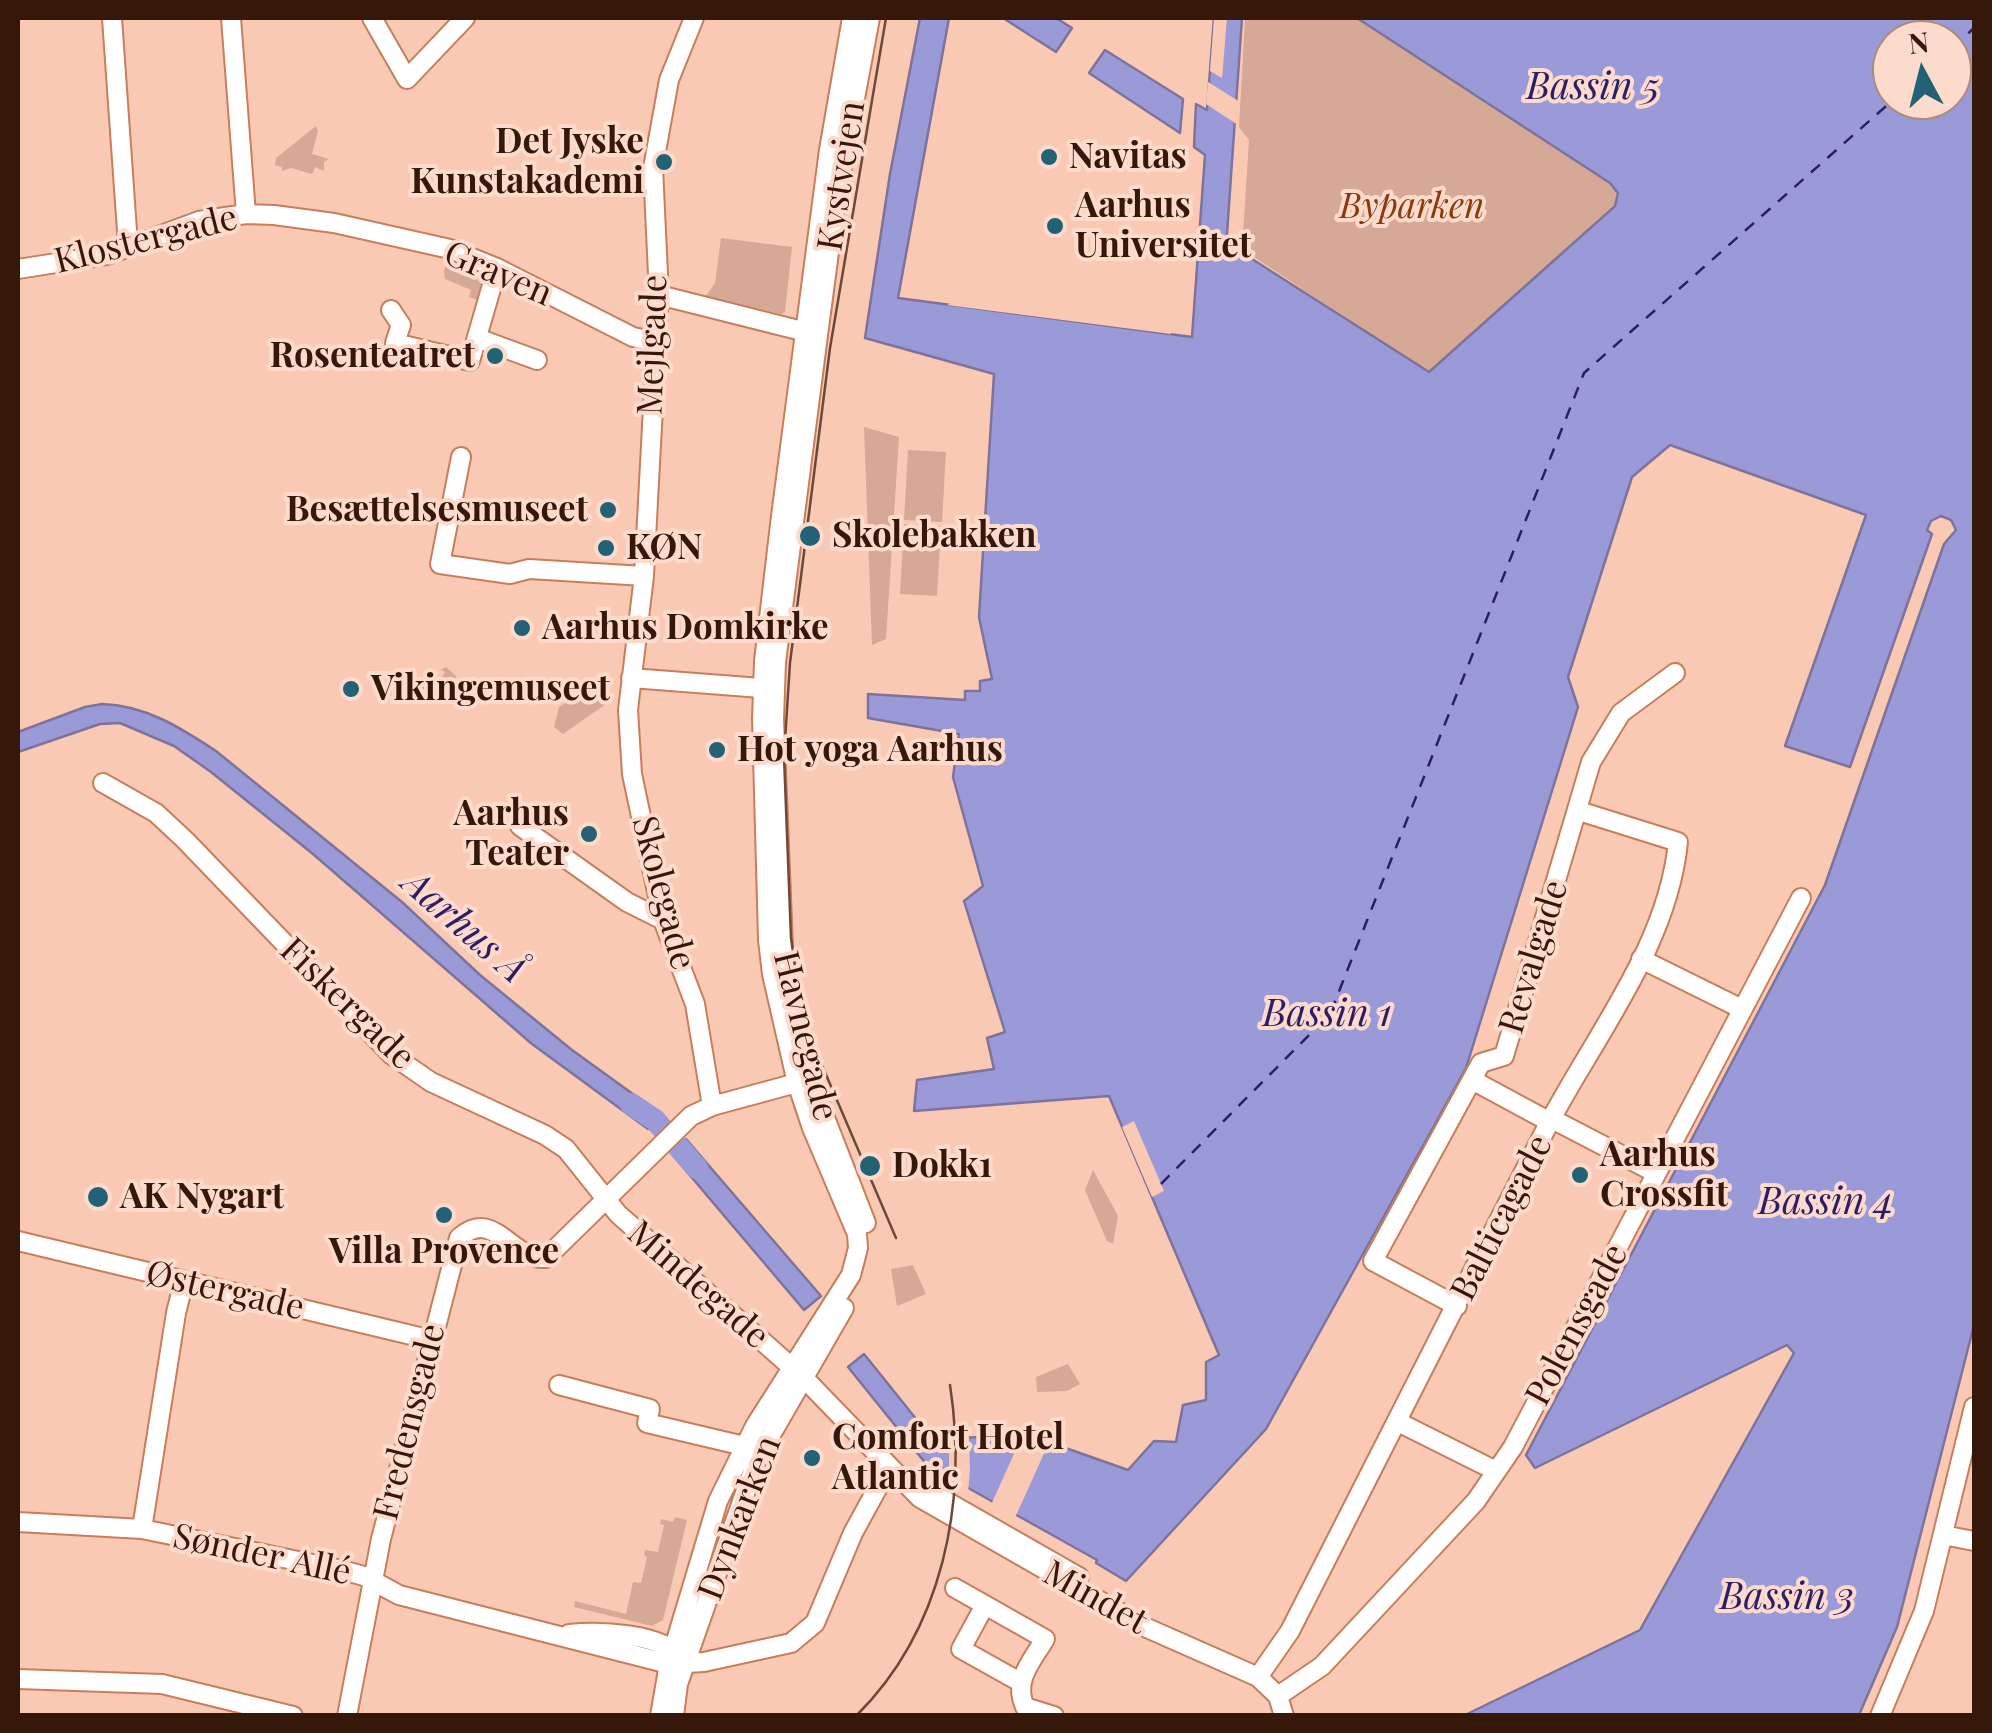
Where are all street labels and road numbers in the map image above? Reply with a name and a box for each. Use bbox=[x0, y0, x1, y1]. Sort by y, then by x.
street label: Kystvejen bbox=[809, 98, 875, 254]
street label: Klostergade bbox=[50, 197, 242, 283]
street label: Graven bbox=[438, 233, 558, 315]
street label: Mejlgade bbox=[630, 274, 676, 416]
street label: Skolegade bbox=[622, 812, 704, 974]
street label: Revalgade bbox=[1491, 875, 1577, 1039]
street label: Fiskergade bbox=[271, 930, 423, 1078]
street label: Havnegade bbox=[764, 947, 846, 1125]
street label: Balticagade bbox=[1442, 1128, 1562, 1308]
street label: Mindegade bbox=[619, 1212, 777, 1358]
street label: Polensgade bbox=[1517, 1237, 1637, 1413]
street label: Østergade bbox=[142, 1252, 308, 1330]
street label: Fredensgade bbox=[365, 1320, 455, 1524]
street label: Dynkarken bbox=[690, 1430, 790, 1606]
street label: Sønder Allé bbox=[169, 1516, 355, 1594]
street label: Mindet bbox=[1036, 1552, 1154, 1644]

